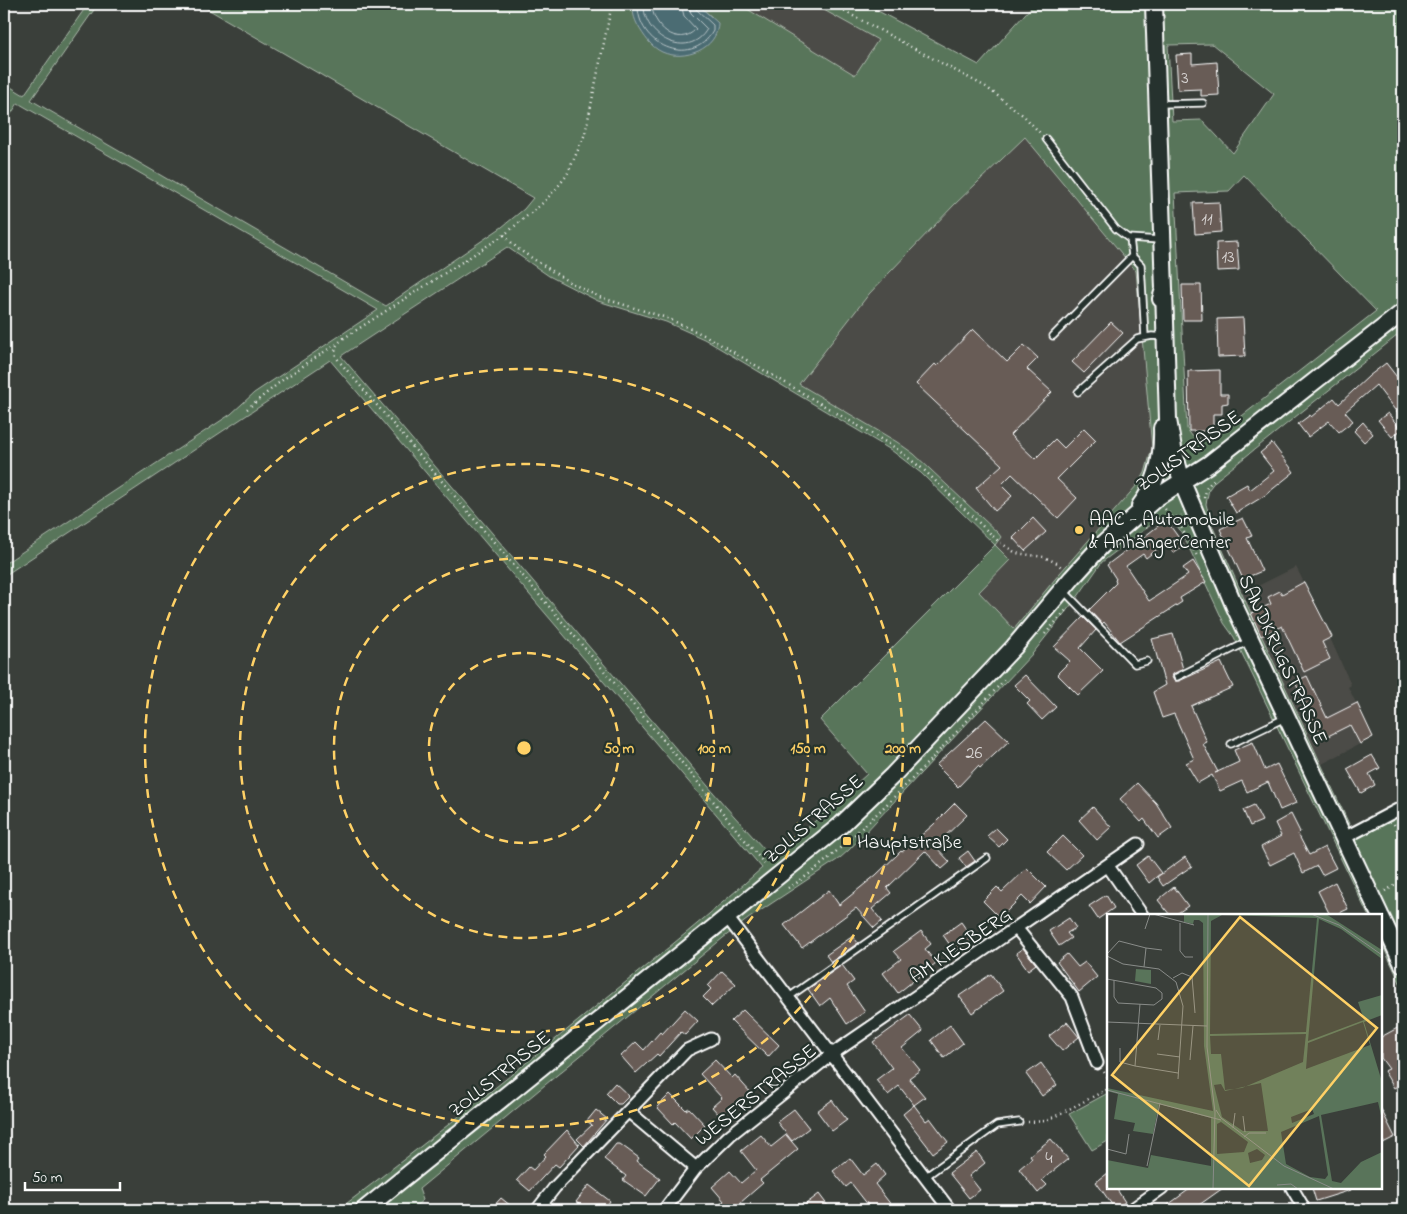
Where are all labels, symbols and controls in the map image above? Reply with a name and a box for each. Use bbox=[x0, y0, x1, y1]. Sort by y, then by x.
house number: 3 bbox=[1181, 66, 1189, 92]
house number: 11 bbox=[1201, 207, 1213, 233]
house number: 13 bbox=[1221, 245, 1235, 271]
street label: ZOLLSTRASSE bbox=[1131, 404, 1248, 500]
place label: AAC - Automobile & AnhängerCenter bbox=[1089, 506, 1235, 559]
marker: AAC - Automobile & AnhängerCenter bbox=[1073, 524, 1085, 536]
street label: SANDKRUGSTRASSE bbox=[1230, 570, 1334, 750]
text: 50 m bbox=[604, 738, 635, 760]
text: 100 m bbox=[697, 738, 731, 760]
text: 150 m bbox=[790, 738, 826, 760]
text: 200 m bbox=[884, 738, 921, 760]
centre of rings bbox=[515, 739, 533, 757]
house number: 26 bbox=[966, 741, 983, 767]
street label: ZOLLSTRASSE bbox=[758, 768, 871, 872]
place label: Hauptstraße bbox=[857, 829, 962, 858]
marker: Hauptstraße bbox=[841, 835, 853, 847]
street label: AM KIESBERG bbox=[904, 902, 1019, 992]
inset map bbox=[1107, 914, 1382, 1189]
street label: ZOLLSTRASSE bbox=[443, 1025, 558, 1125]
street label: WESERSTRASSE bbox=[690, 1038, 824, 1154]
house number: 4 bbox=[1045, 1146, 1053, 1172]
scale bar bbox=[25, 1159, 120, 1191]
text: 50 m bbox=[32, 1167, 63, 1189]

